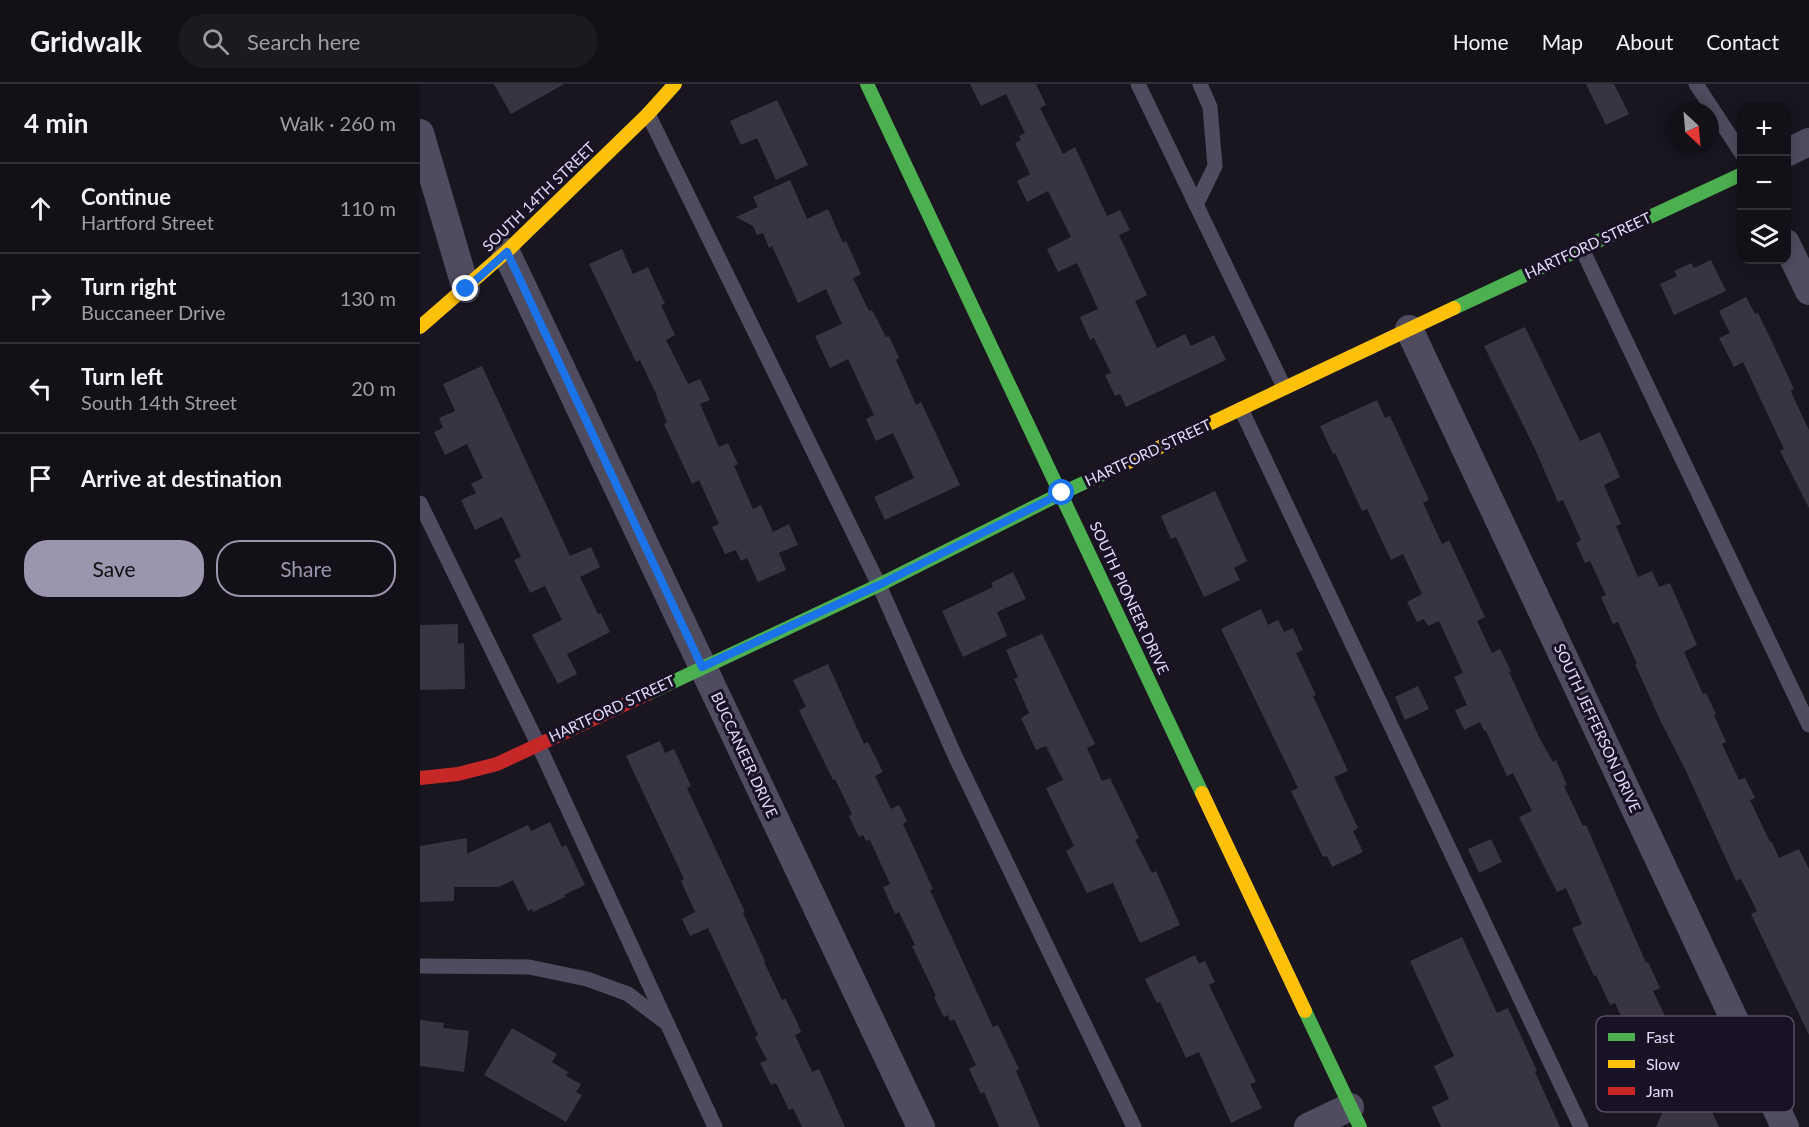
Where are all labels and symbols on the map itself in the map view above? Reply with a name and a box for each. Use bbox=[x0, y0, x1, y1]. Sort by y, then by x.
north arrow bbox=[1665, 102, 1719, 156]
street label: SOUTH 14TH STREET bbox=[478, 138, 598, 255]
street label: HARTFORD STREET bbox=[1522, 208, 1654, 282]
route end bbox=[452, 275, 478, 301]
street label: HARTFORD STREET bbox=[1082, 415, 1214, 489]
route start bbox=[1048, 479, 1074, 505]
street label: SOUTH PIONEER DRIVE bbox=[1087, 518, 1173, 677]
street label: SOUTH JEFFERSON DRIVE bbox=[1551, 640, 1645, 815]
street label: HARTFORD STREET bbox=[546, 671, 678, 745]
street label: BUCCANEER DRIVE bbox=[708, 689, 782, 820]
legend bbox=[1596, 1016, 1794, 1112]
text: Fast bbox=[1646, 1027, 1675, 1046]
text: Slow bbox=[1646, 1054, 1680, 1073]
text: Jam bbox=[1646, 1081, 1674, 1100]

